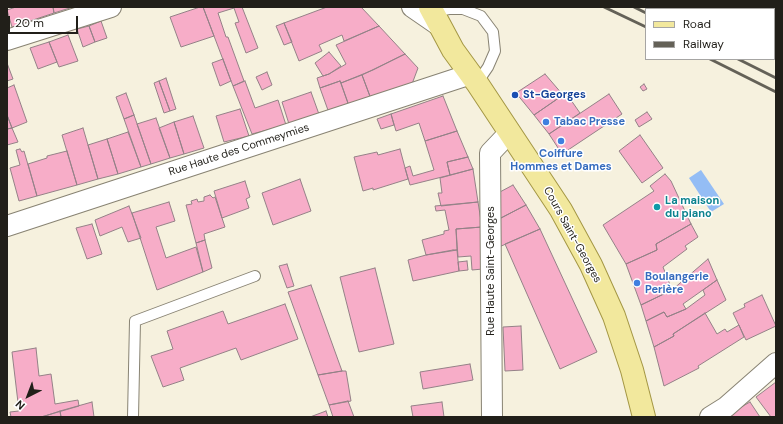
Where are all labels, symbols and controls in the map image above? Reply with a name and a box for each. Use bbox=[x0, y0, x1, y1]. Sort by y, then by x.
scale bar bbox=[10, 8, 80, 34]
legend bbox=[645, 8, 775, 60]
text: 20 m bbox=[15, 15, 44, 31]
text: Road bbox=[683, 16, 711, 32]
text: Railway bbox=[683, 36, 724, 52]
place label: St-Georges bbox=[523, 88, 586, 102]
marker: St-Georges bbox=[510, 90, 520, 100]
place label: Tabac Presse bbox=[554, 115, 625, 129]
marker: Tabac Presse bbox=[541, 117, 551, 127]
street label: Rue Haute des Commeymies bbox=[167, 121, 311, 179]
marker: Coiffure Hommes et Dames bbox=[556, 136, 566, 146]
place label: Coiffure Hommes et Dames bbox=[510, 147, 612, 173]
street label: Cours Saint-Georges bbox=[540, 185, 604, 285]
place label: La maison du piano bbox=[665, 194, 719, 220]
marker: La maison du piano bbox=[652, 202, 662, 212]
street label: Rue Haute Saint-Georges bbox=[484, 206, 498, 336]
place label: Boulangerie Perière bbox=[645, 270, 709, 296]
marker: Boulangerie Perière bbox=[632, 278, 642, 288]
north arrow bbox=[8, 376, 48, 416]
text: N bbox=[12, 397, 28, 413]

